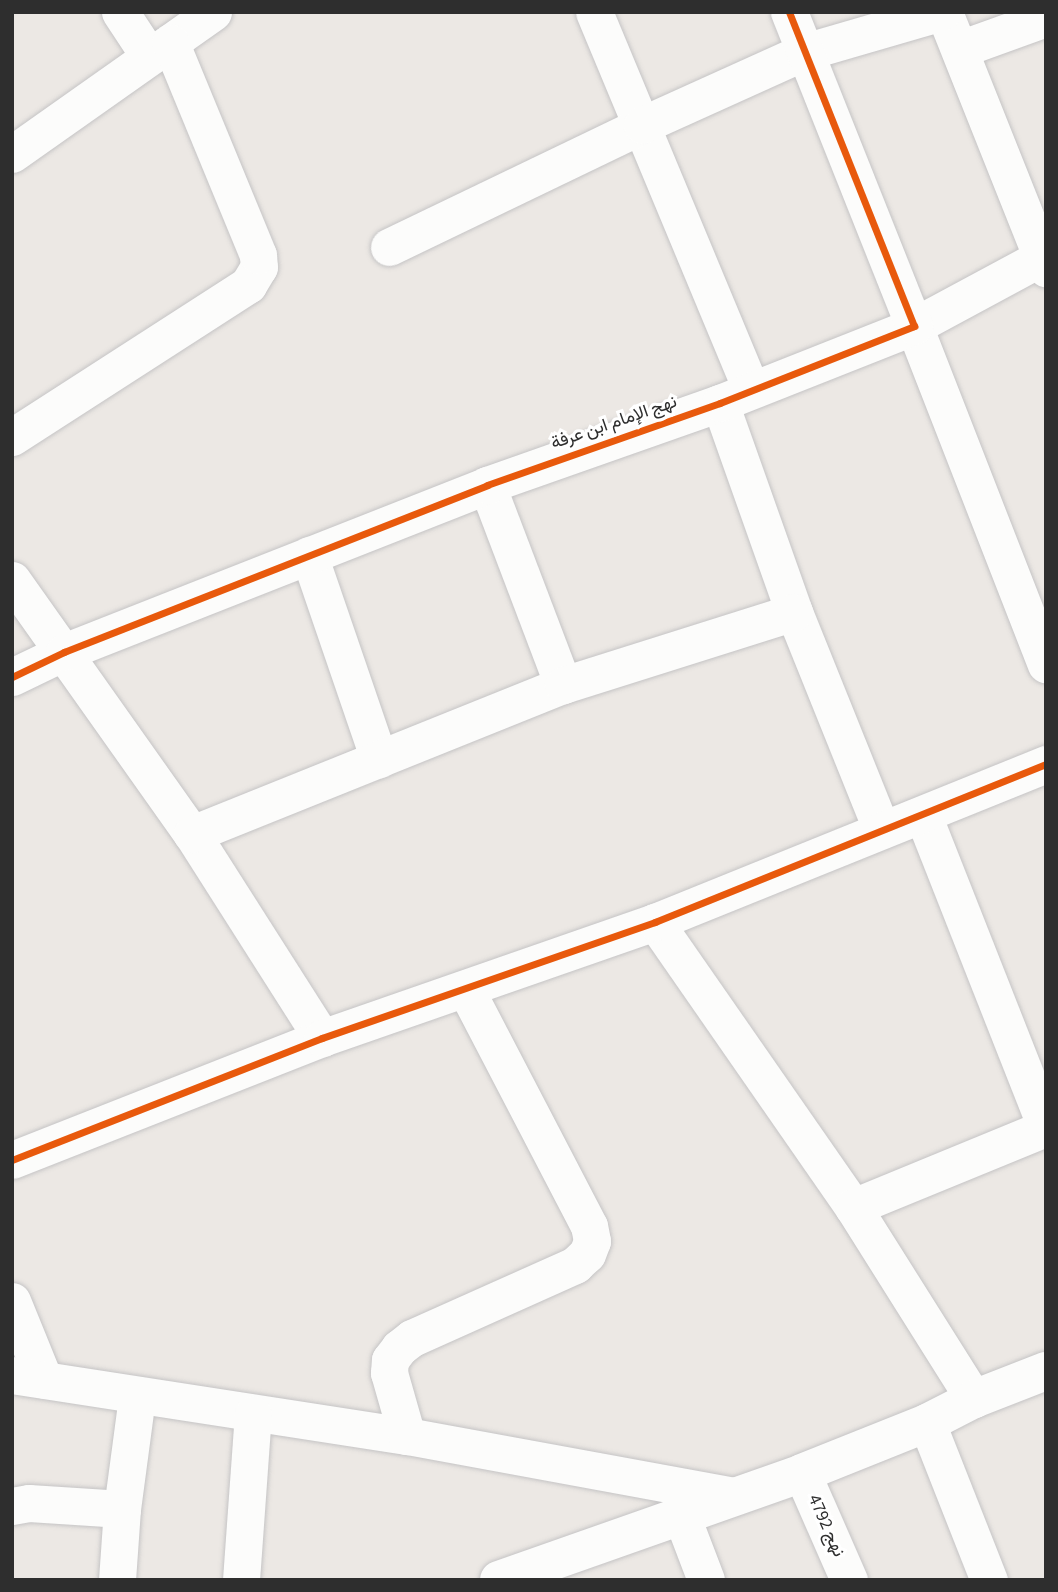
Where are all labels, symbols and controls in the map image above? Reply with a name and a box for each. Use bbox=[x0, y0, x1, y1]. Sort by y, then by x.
street label: نهج الإمام ابن عرفة bbox=[548, 391, 680, 455]
street label: نهج 4792 bbox=[803, 1492, 849, 1560]

